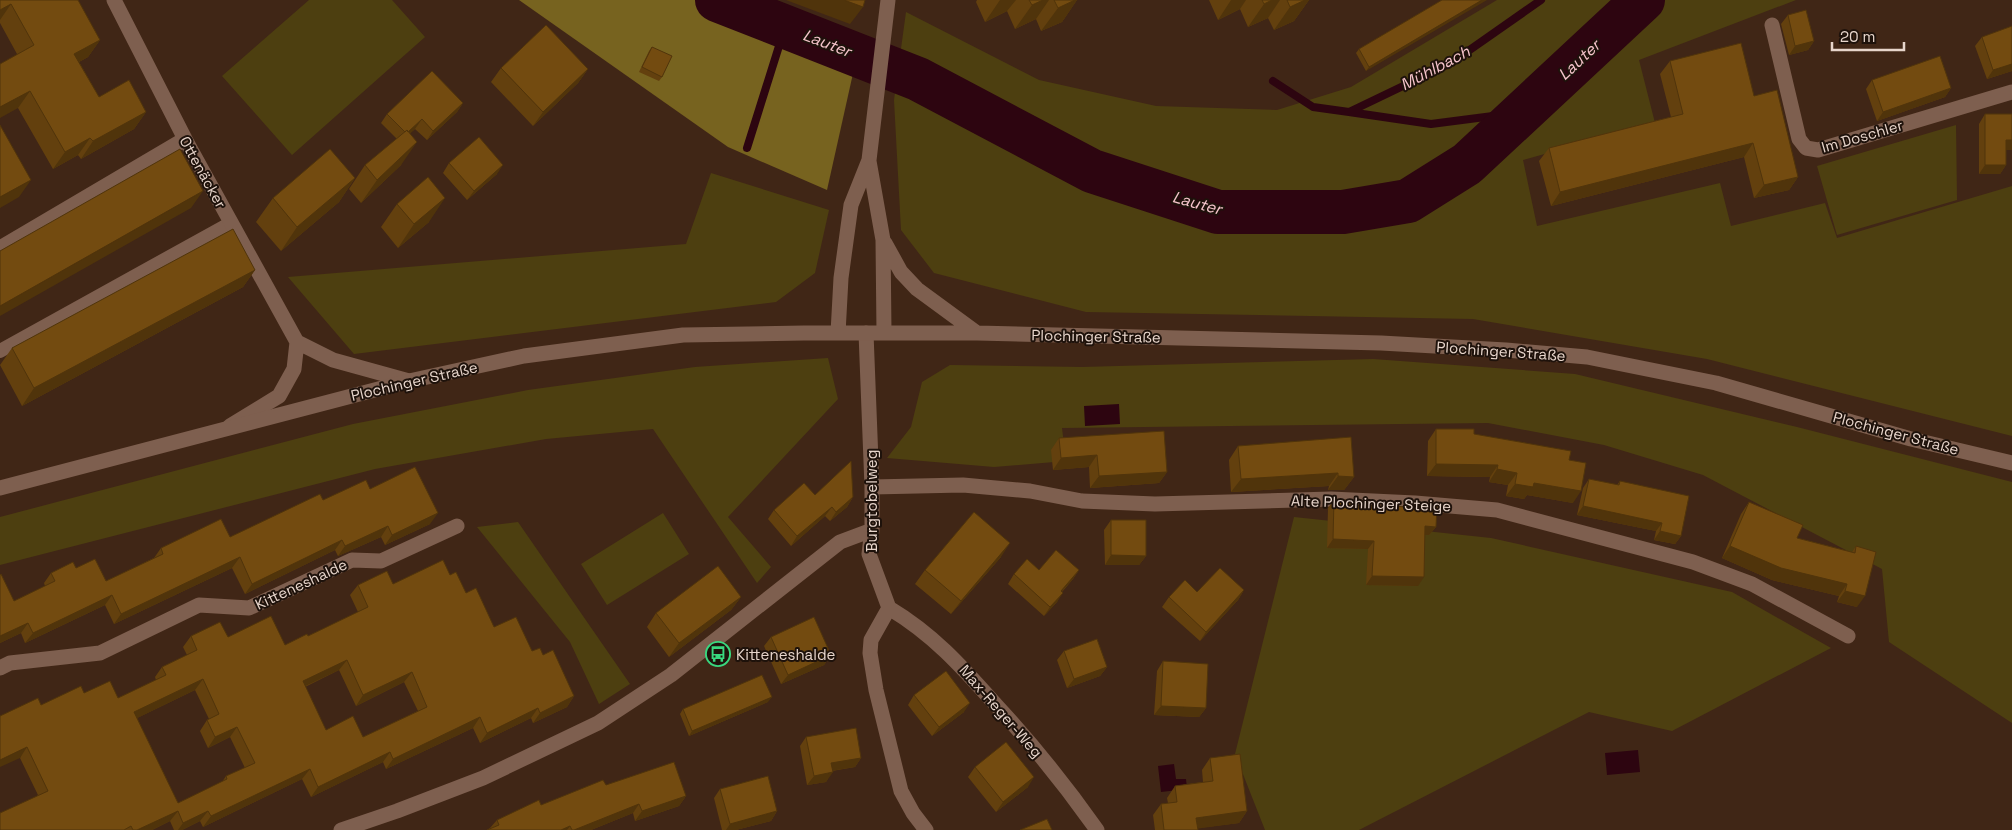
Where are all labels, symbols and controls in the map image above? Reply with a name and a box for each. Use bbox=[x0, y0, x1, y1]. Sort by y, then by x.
scale bar bbox=[1832, 20, 1904, 52]
water label: Lauter bbox=[800, 24, 856, 62]
text: 20 m bbox=[1840, 27, 1875, 46]
water label: Lauter bbox=[1554, 34, 1606, 85]
water label: Mühlbach bbox=[1397, 40, 1475, 95]
street label: Im Doschler bbox=[1819, 115, 1905, 157]
street label: Ottenäcker bbox=[175, 133, 231, 212]
water label: Lauter bbox=[1170, 186, 1226, 220]
street label: Plochinger Straße bbox=[1031, 325, 1161, 347]
street label: Plochinger Straße bbox=[1436, 337, 1566, 365]
street label: Plochinger Straße bbox=[349, 357, 479, 405]
street label: Plochinger Straße bbox=[1831, 407, 1961, 459]
street label: Burgtobelweg bbox=[862, 450, 881, 552]
street label: Alte Plochinger Steige bbox=[1291, 491, 1452, 515]
street label: Kitteneshalde bbox=[252, 554, 350, 614]
bus stop icon: Kitteneshalde bbox=[705, 641, 731, 667]
place label: Kitteneshalde bbox=[736, 645, 836, 664]
street label: Max-Reger-Weg bbox=[955, 661, 1047, 761]

